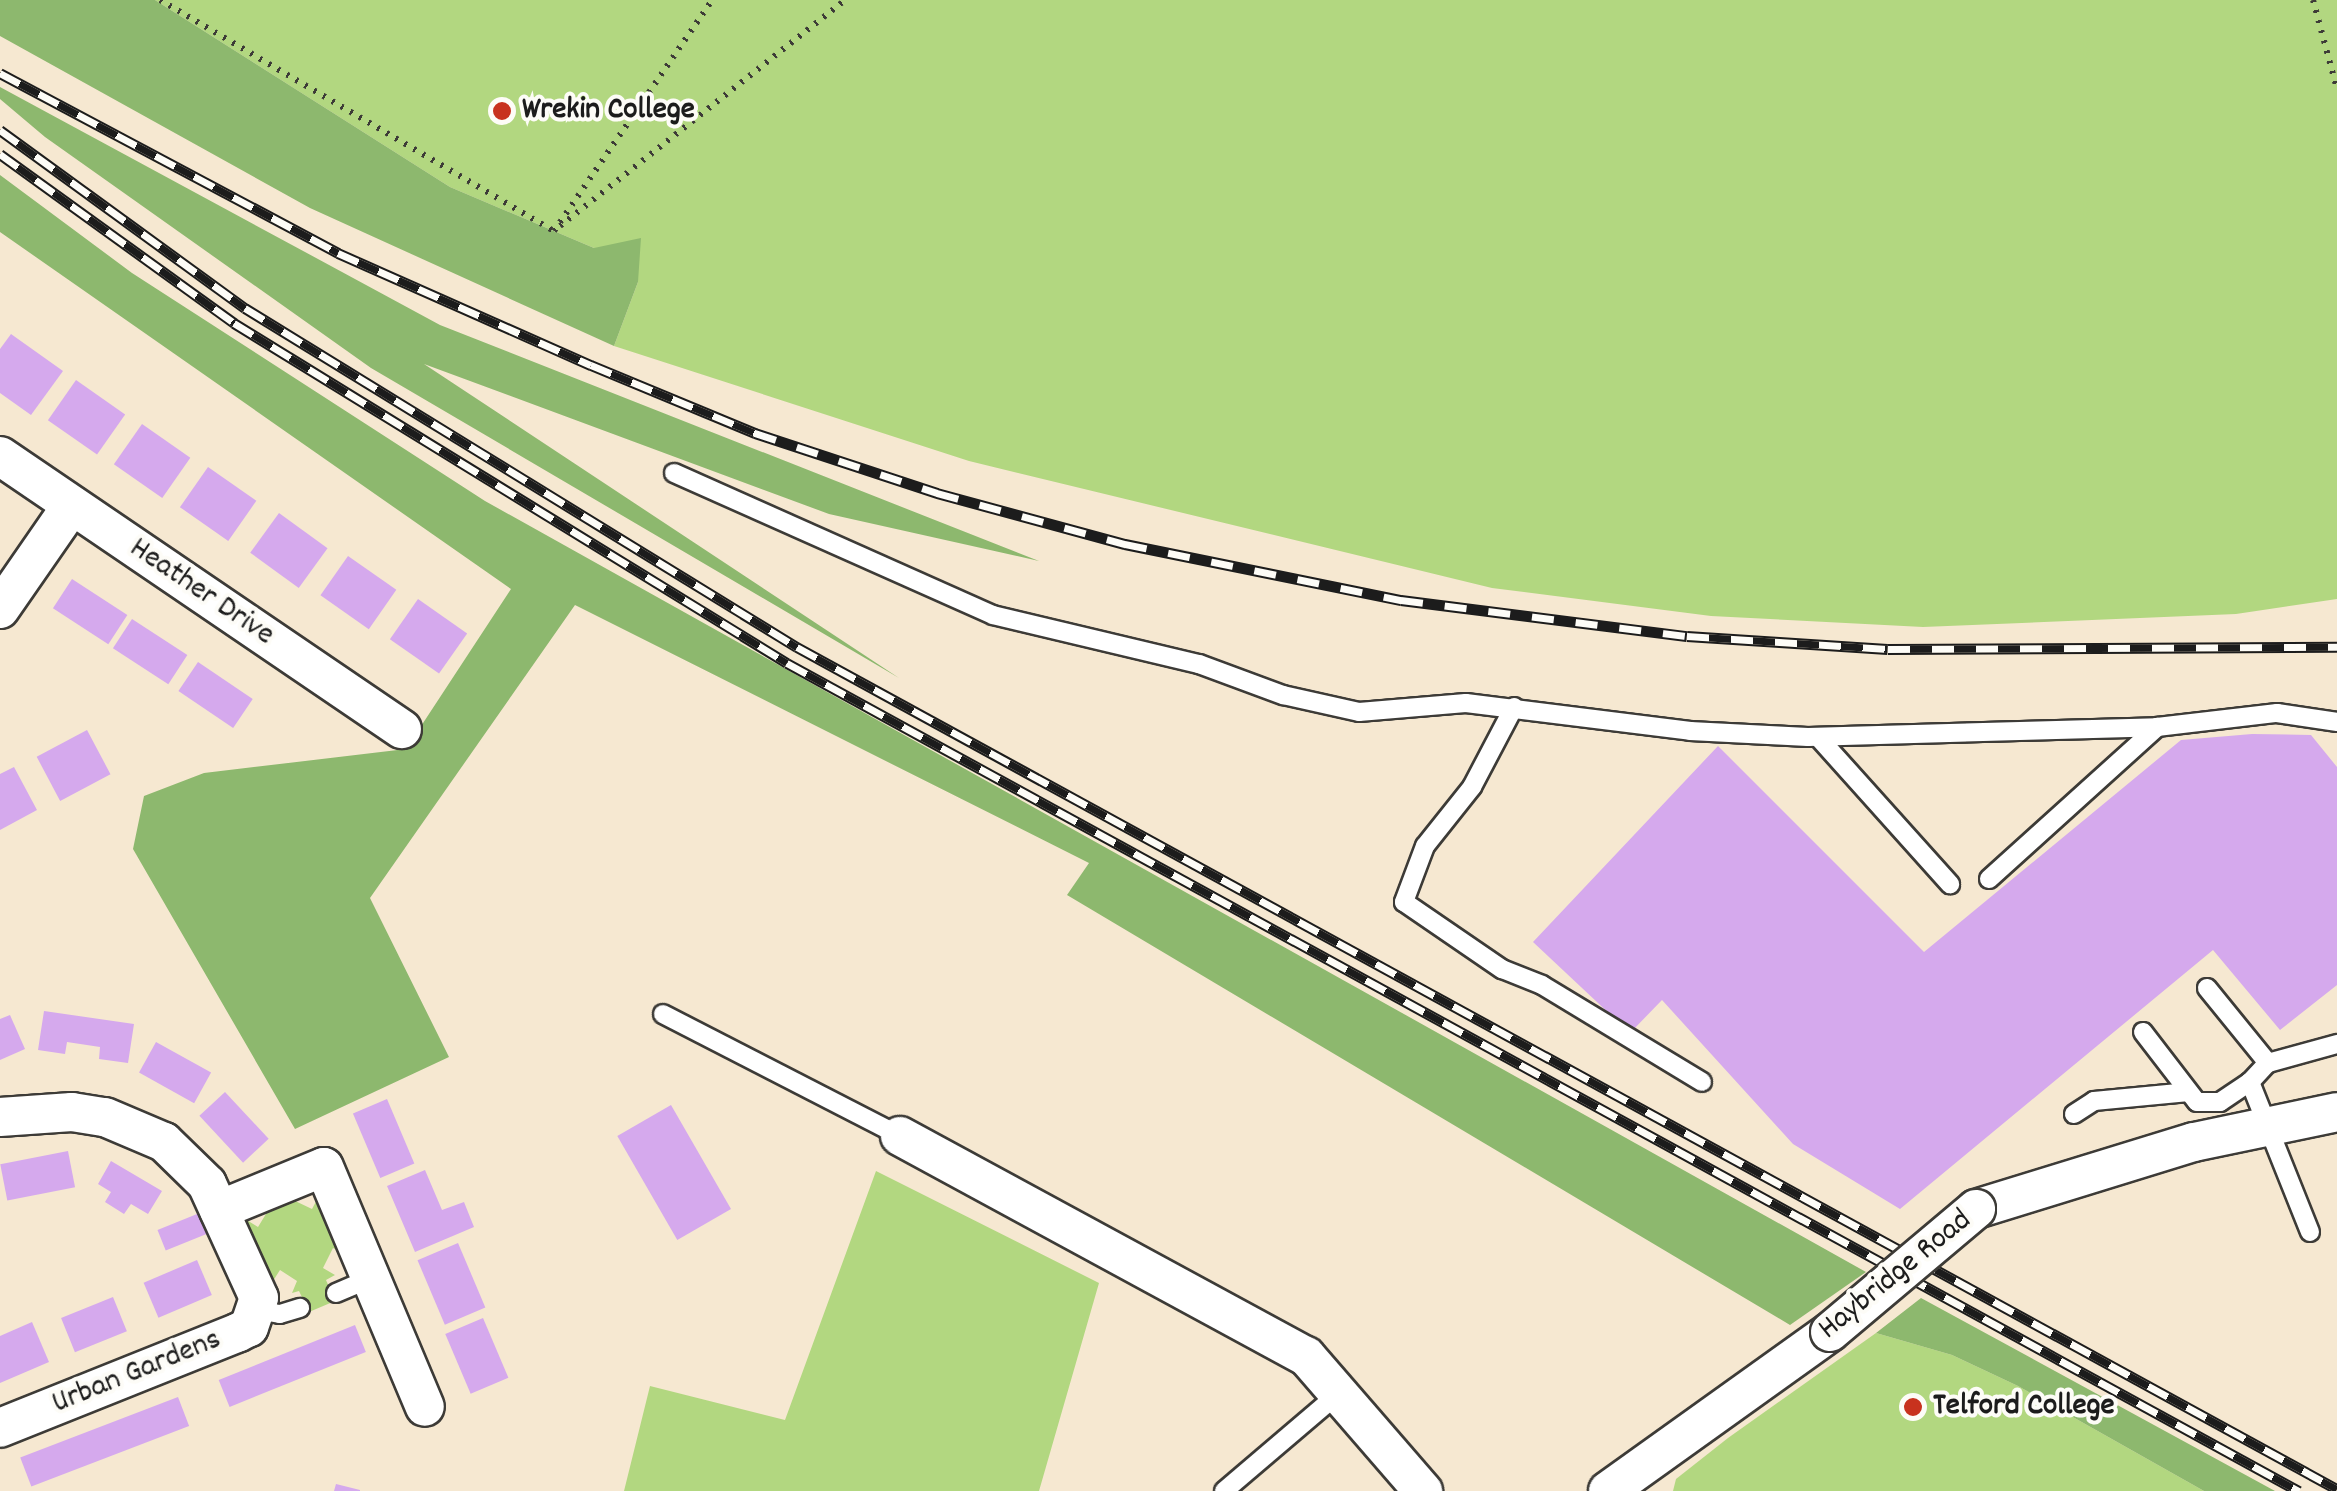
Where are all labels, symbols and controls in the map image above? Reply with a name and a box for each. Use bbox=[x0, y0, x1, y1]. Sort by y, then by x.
place label: Wrekin College bbox=[522, 92, 695, 130]
marker: Wrekin College bbox=[491, 100, 513, 122]
street label: Heather Drive bbox=[121, 530, 281, 656]
street label: Haybridge Road bbox=[1812, 1202, 1980, 1350]
street label: Urban Gardens bbox=[47, 1322, 227, 1424]
place label: Telford College bbox=[1933, 1388, 2115, 1426]
marker: Telford College bbox=[1902, 1396, 1924, 1418]

